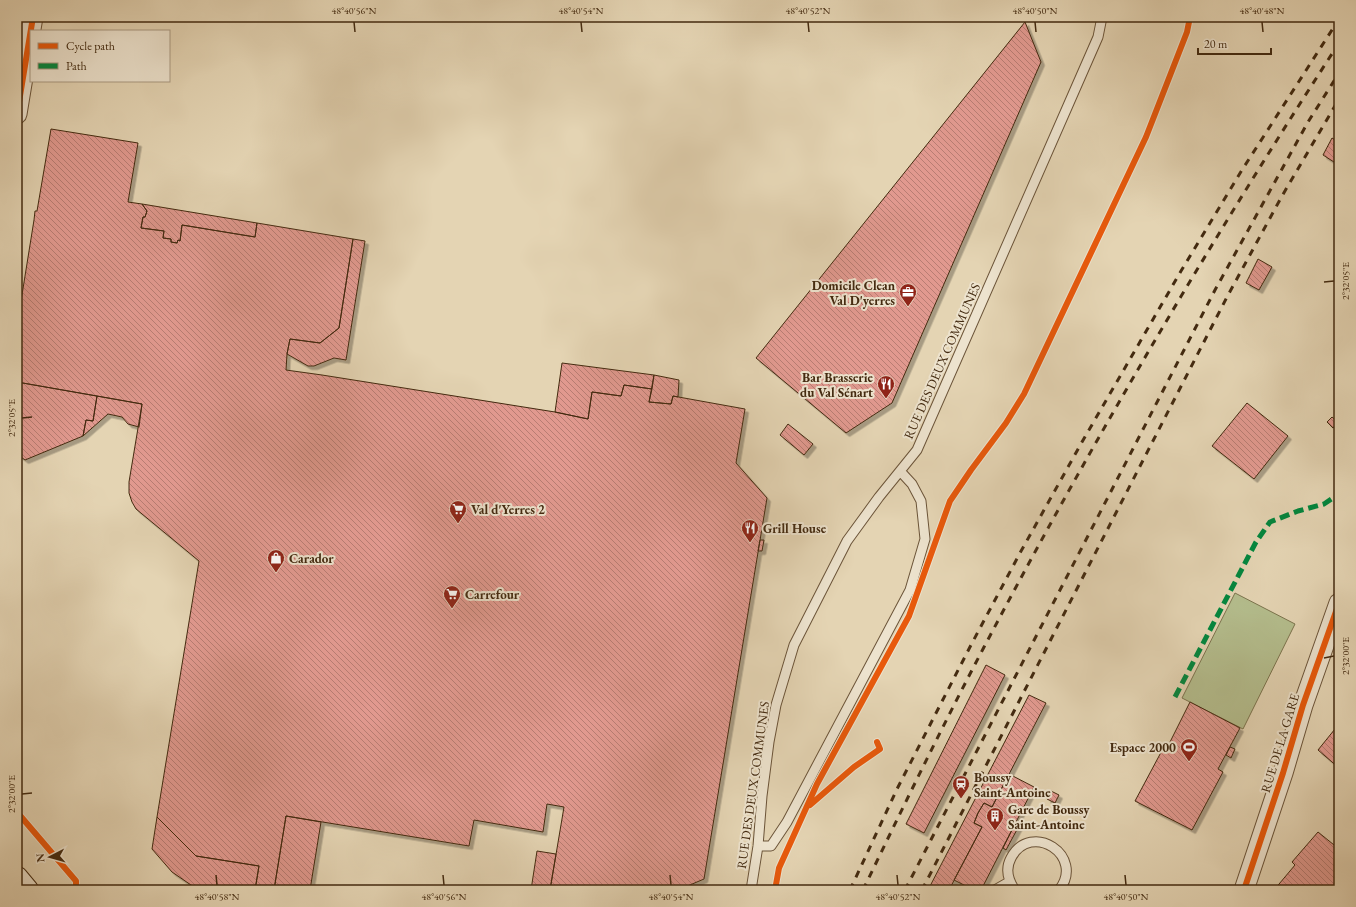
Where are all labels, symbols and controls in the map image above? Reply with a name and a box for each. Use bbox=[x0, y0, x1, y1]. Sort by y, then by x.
text: 48°40'56"N bbox=[332, 4, 377, 17]
text: 48°40'54"N bbox=[559, 4, 604, 17]
text: 48°40'52"N bbox=[786, 4, 831, 17]
text: 48°40'50"N bbox=[1013, 4, 1058, 17]
text: 48°40'48"N bbox=[1240, 4, 1285, 17]
legend bbox=[30, 30, 170, 82]
scale bar bbox=[1198, 30, 1271, 56]
text: 20 m bbox=[1204, 36, 1228, 52]
text: Cycle path bbox=[66, 38, 115, 54]
text: Path bbox=[66, 58, 87, 74]
text: 2°32'05"E bbox=[1339, 262, 1352, 300]
place label: Domicile Clean Val D'yerres bbox=[812, 277, 896, 309]
street label: RUE DES DEUX COMMUNES bbox=[900, 280, 984, 442]
office icon: Domicile Clean Val D'yerres bbox=[898, 282, 918, 307]
place label: Bar Brasserie du Val Sénart bbox=[800, 369, 874, 401]
restaurant icon: Bar Brasserie du Val Sénart bbox=[876, 374, 896, 399]
text: 2°32'05"E bbox=[5, 399, 18, 437]
supermarket icon: Val d'Yerres 2 bbox=[448, 499, 468, 524]
place label: Val d'Yerres 2 bbox=[471, 501, 545, 518]
restaurant icon: Grill House bbox=[740, 518, 760, 543]
place label: Grill House bbox=[763, 520, 827, 537]
shop icon: Carador bbox=[266, 548, 286, 573]
place label: Carador bbox=[289, 550, 334, 567]
supermarket icon: Carrefour bbox=[442, 584, 462, 609]
place label: Carrefour bbox=[465, 586, 520, 603]
text: 2°32'00"E bbox=[1339, 637, 1352, 675]
street label: RUE DE LA GARE bbox=[1257, 691, 1303, 795]
street label: RUE DES DEUX COMMUNES bbox=[733, 700, 773, 870]
sports icon: Espace 2000 bbox=[1179, 737, 1199, 762]
place label: Espace 2000 bbox=[1110, 739, 1176, 756]
place label: Boussy Saint-Antoine bbox=[974, 769, 1051, 801]
station icon: Boussy Saint-Antoine bbox=[951, 774, 971, 799]
text: 2°32'00"E bbox=[5, 775, 18, 813]
place label: Gare de Boussy Saint-Antoine bbox=[1008, 801, 1090, 833]
building icon: Gare de Boussy Saint-Antoine bbox=[985, 806, 1005, 831]
north arrow bbox=[30, 837, 70, 877]
text: N bbox=[33, 853, 47, 863]
text: 48°40'58"N bbox=[195, 890, 240, 903]
text: 48°40'56"N bbox=[422, 890, 467, 903]
text: 48°40'54"N bbox=[649, 890, 694, 903]
text: 48°40'52"N bbox=[876, 890, 921, 903]
text: 48°40'50"N bbox=[1104, 890, 1149, 903]

